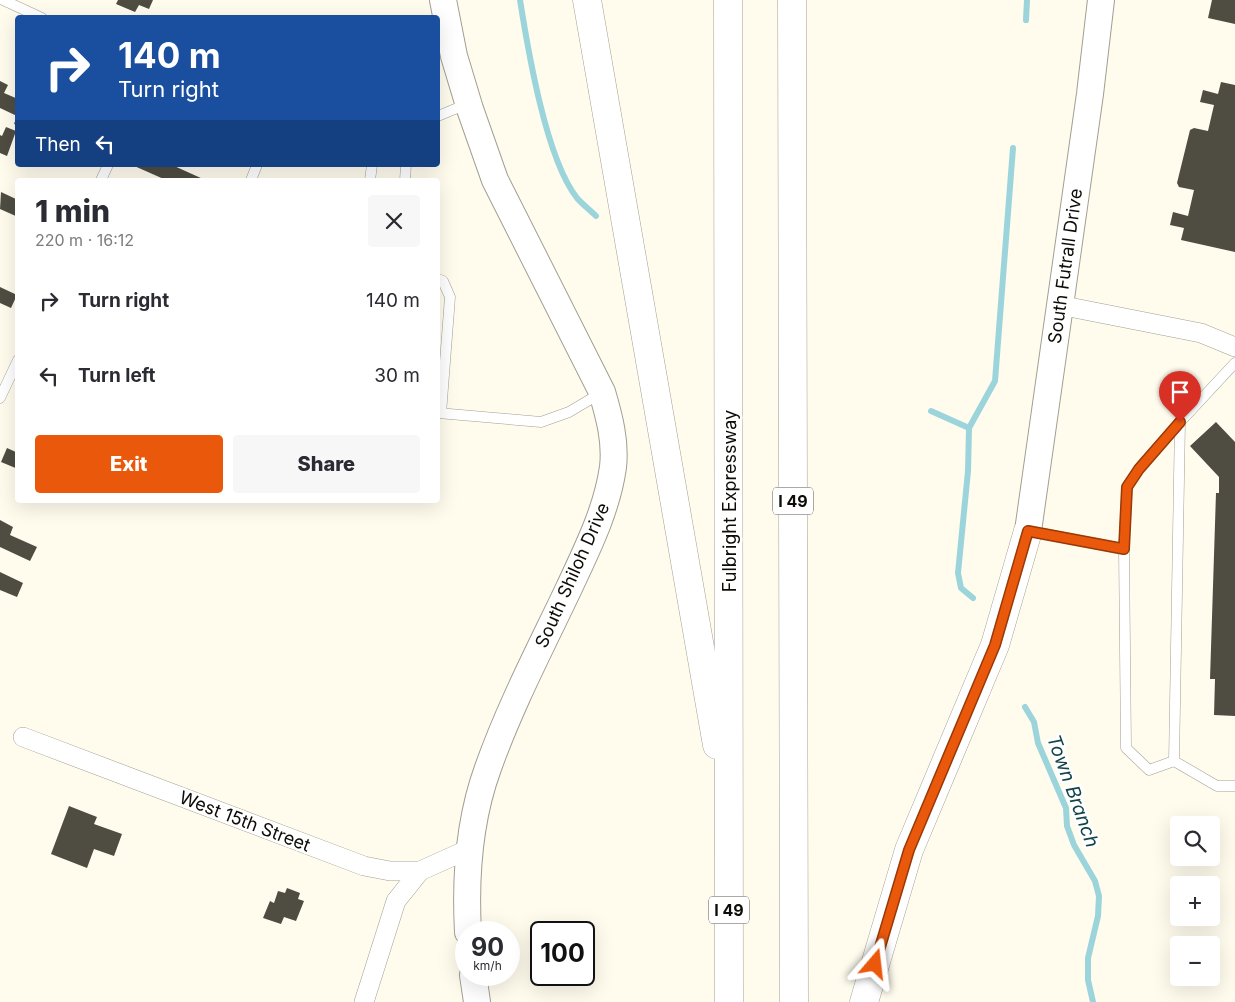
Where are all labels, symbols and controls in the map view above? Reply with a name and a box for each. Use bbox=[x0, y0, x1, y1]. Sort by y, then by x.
text: 140 m bbox=[118, 34, 221, 76]
icon: right bbox=[35, 35, 100, 100]
text: Turn right bbox=[118, 76, 219, 102]
icon: left bbox=[91, 130, 119, 158]
text: Then bbox=[35, 133, 81, 156]
street label: South Futrall Drive bbox=[1044, 187, 1086, 345]
text: 1 min bbox=[35, 193, 110, 229]
button: close bbox=[368, 195, 420, 247]
text: 220 m · 16:12 bbox=[35, 230, 134, 250]
icon: right bbox=[35, 287, 63, 315]
text: Turn right bbox=[78, 289, 169, 312]
text: 140 m bbox=[366, 289, 420, 312]
icon: left bbox=[35, 362, 63, 390]
text: Turn left bbox=[78, 364, 156, 387]
text: 30 m bbox=[374, 364, 420, 387]
pin bbox=[1159, 371, 1201, 422]
icon: arrive bbox=[1166, 378, 1194, 406]
street label: Fulbright Expressway bbox=[719, 410, 740, 592]
button: Exit bbox=[35, 435, 223, 493]
button: Share bbox=[233, 435, 420, 493]
road number: I 49 bbox=[773, 488, 813, 514]
street label: South Shiloh Drive bbox=[531, 499, 613, 651]
water label: Town Branch bbox=[1042, 732, 1104, 850]
street label: West 15th Street bbox=[177, 786, 313, 856]
map controls bbox=[1170, 816, 1220, 986]
button: search bbox=[1170, 816, 1220, 866]
button: + bbox=[1170, 876, 1220, 926]
road number: I 49 bbox=[709, 896, 749, 924]
speed limit sign: 100 bbox=[530, 921, 595, 986]
text: 90 bbox=[471, 932, 504, 962]
button: − bbox=[1170, 936, 1220, 986]
position arrow bbox=[848, 937, 900, 989]
text: km/h bbox=[473, 958, 502, 973]

